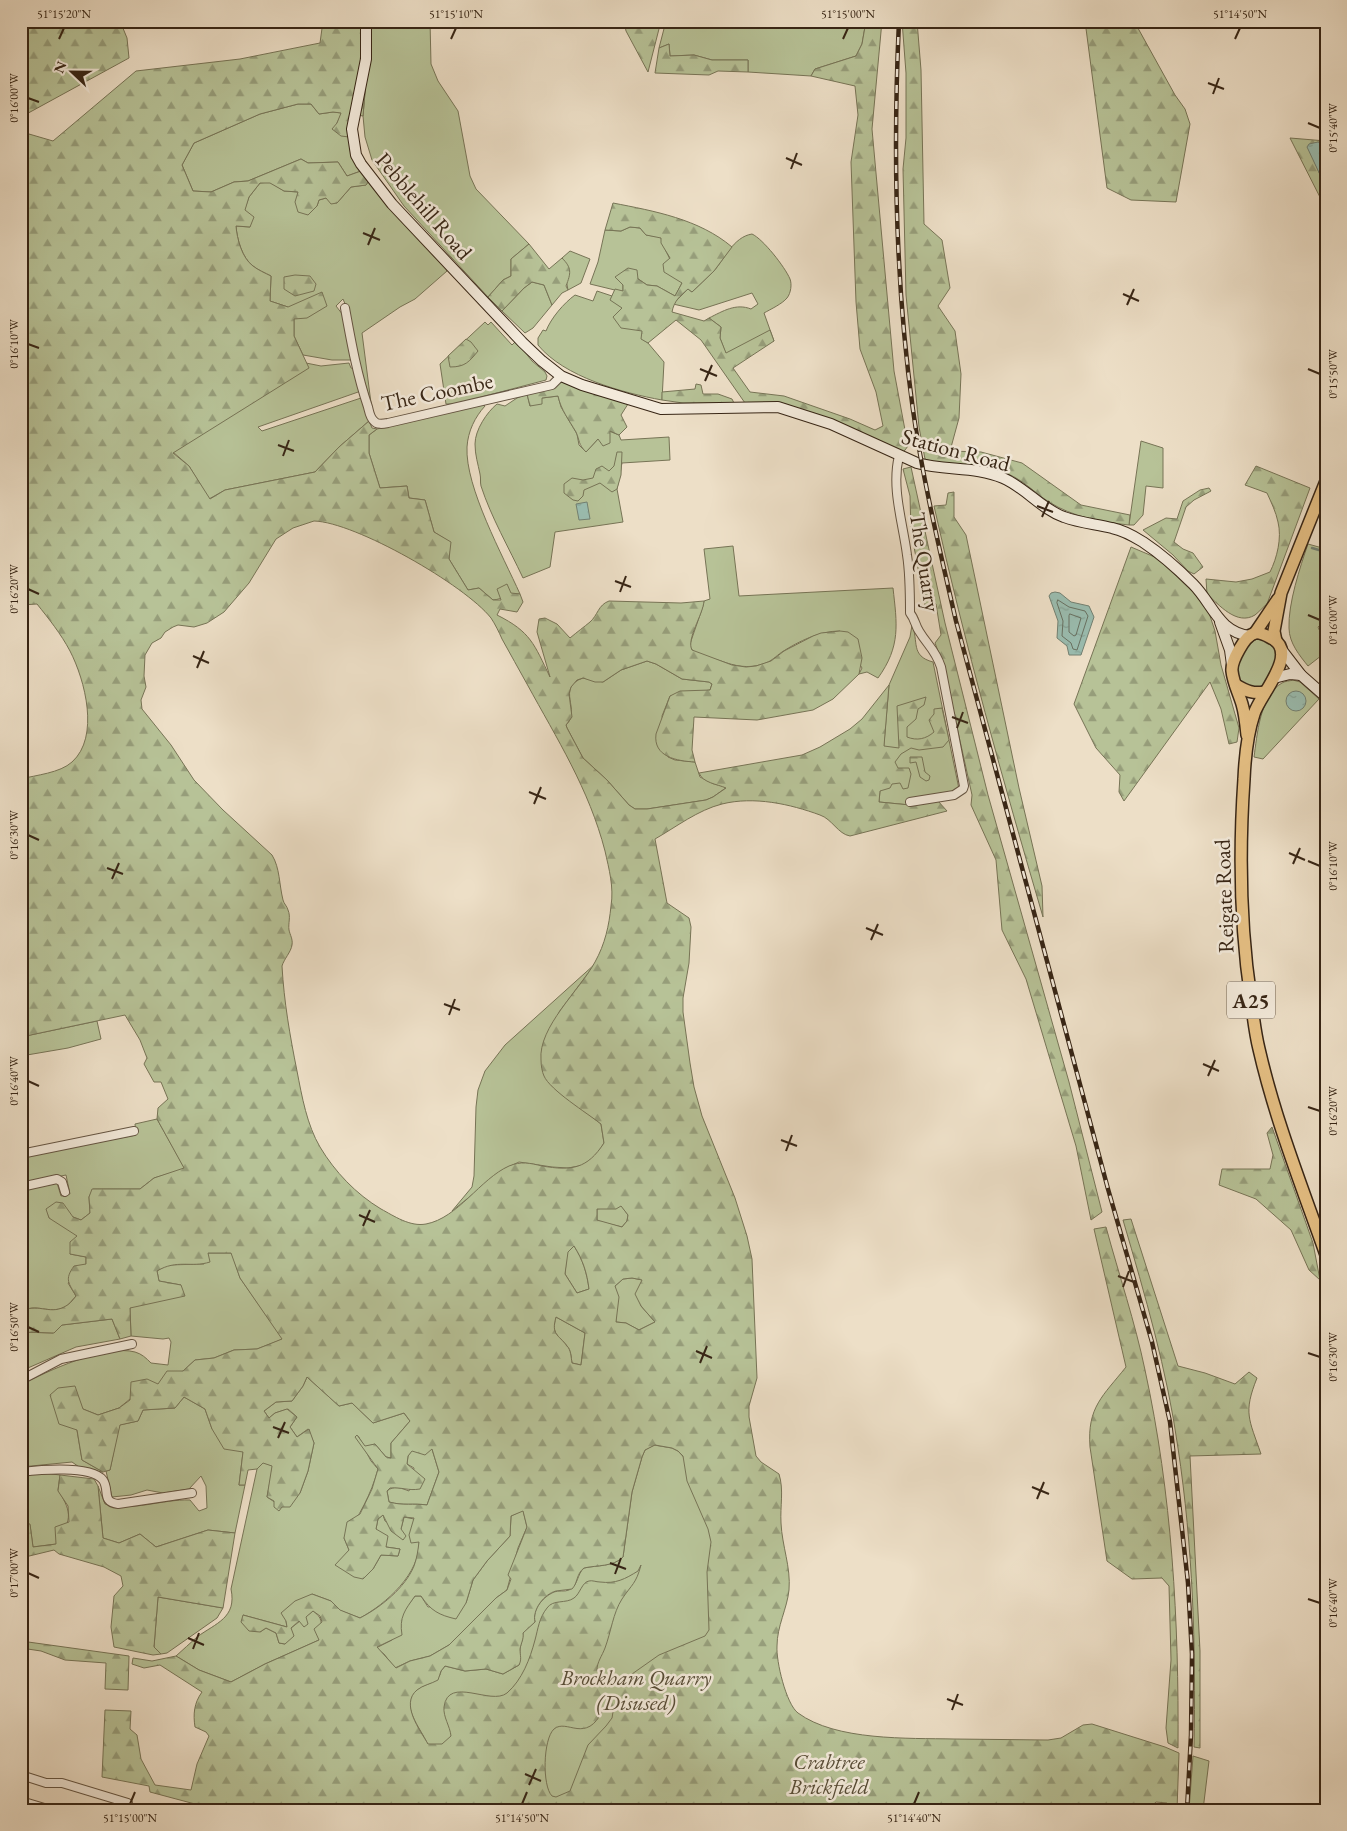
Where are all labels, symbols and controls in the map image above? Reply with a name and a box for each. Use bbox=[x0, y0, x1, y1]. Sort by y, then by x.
text: 51°15'20"N bbox=[37, 6, 91, 22]
text: 51°15'10"N bbox=[429, 6, 483, 22]
text: 51°15'00"N bbox=[821, 6, 875, 22]
text: 51°14'50"N bbox=[1213, 6, 1267, 22]
north arrow bbox=[48, 48, 98, 98]
text: N bbox=[49, 58, 71, 76]
text: 0°16'00"W bbox=[6, 72, 22, 123]
text: 0°15'40"W bbox=[1325, 102, 1341, 153]
street label: Pebblehill Road bbox=[369, 146, 479, 267]
text: 0°16'10"W bbox=[6, 318, 22, 369]
text: 0°15'50"W bbox=[1325, 348, 1341, 399]
street label: The Coombe bbox=[378, 366, 496, 418]
street label: Station Road bbox=[899, 422, 1014, 479]
street label: The Quarry bbox=[903, 510, 947, 614]
text: 0°16'20"W bbox=[6, 563, 22, 614]
text: 0°16'00"W bbox=[1325, 594, 1341, 645]
text: 0°16'30"W bbox=[6, 809, 22, 860]
street label: Reigate Road bbox=[1207, 838, 1240, 953]
text: 0°16'10"W bbox=[1325, 840, 1341, 891]
road number: A25 bbox=[1227, 982, 1275, 1018]
text: 0°16'40"W bbox=[6, 1055, 22, 1106]
text: 0°16'20"W bbox=[1325, 1085, 1341, 1136]
text: 0°16'50"W bbox=[6, 1301, 22, 1352]
text: 0°16'30"W bbox=[1325, 1331, 1341, 1382]
text: 0°17'00"W bbox=[6, 1547, 22, 1598]
text: 0°16'40"W bbox=[1325, 1577, 1341, 1628]
park label: Brockham Quarry (Disused) bbox=[559, 1663, 712, 1717]
park label: Crabtree Brickfield bbox=[788, 1747, 870, 1801]
text: 51°15'00"N bbox=[103, 1810, 157, 1826]
text: 51°14'50"N bbox=[495, 1810, 549, 1826]
text: 51°14'40"N bbox=[887, 1810, 941, 1826]

